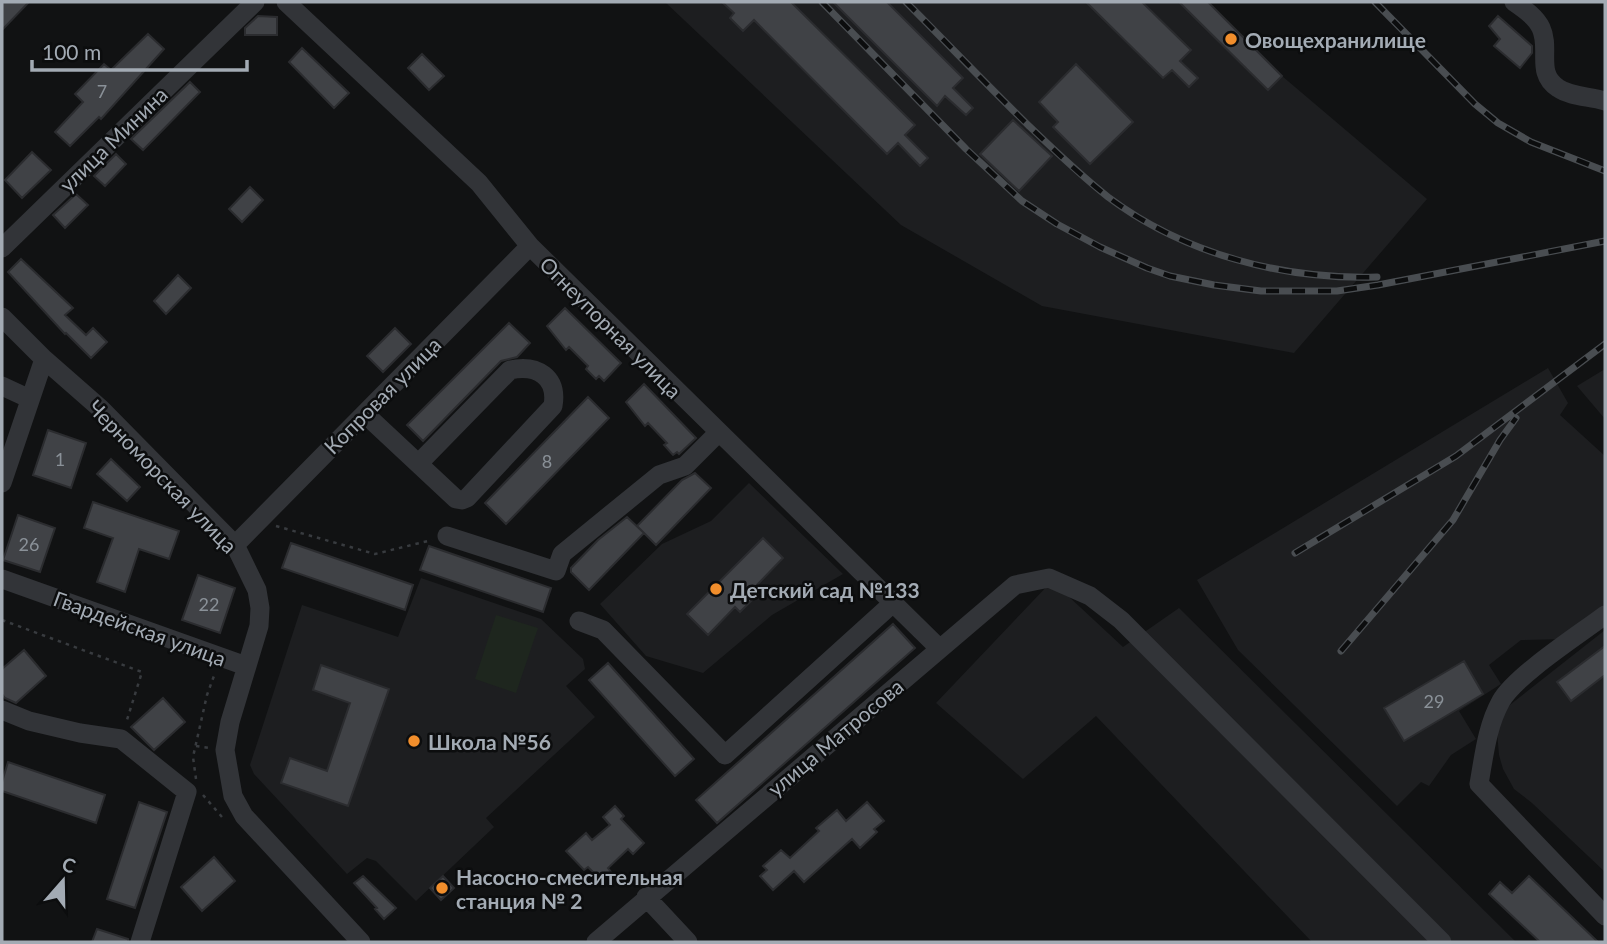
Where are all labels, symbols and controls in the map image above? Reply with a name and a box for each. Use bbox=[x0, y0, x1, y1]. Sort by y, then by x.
place label: Овощехранилище bbox=[1245, 27, 1426, 52]
scale bar bbox=[32, 28, 247, 72]
marker: Овощехранилище bbox=[1223, 31, 1239, 47]
text: 100 m bbox=[42, 39, 101, 64]
house number: 7 bbox=[97, 80, 107, 102]
street label: улица Минина bbox=[54, 81, 172, 197]
street label: Огнеупорная улица bbox=[535, 251, 687, 403]
street label: Копровая улица bbox=[318, 331, 446, 459]
street label: Черноморская улица bbox=[83, 394, 243, 558]
house number: 1 bbox=[55, 448, 65, 470]
house number: 8 bbox=[542, 450, 552, 472]
house number: 26 bbox=[19, 533, 39, 555]
place label: Детский сад №133 bbox=[730, 577, 920, 602]
marker: Детский сад №133 bbox=[708, 581, 724, 597]
street label: Гвардейская улица bbox=[50, 585, 230, 671]
house number: 22 bbox=[199, 593, 219, 615]
street label: улица Матросова bbox=[762, 673, 908, 801]
house number: 29 bbox=[1424, 690, 1444, 712]
place label: Школа №56 bbox=[428, 729, 551, 754]
marker: Школа №56 bbox=[406, 733, 422, 749]
north arrow bbox=[28, 846, 98, 916]
text: С bbox=[59, 852, 79, 878]
place label: Насосно-смесительная станция № 2 bbox=[456, 864, 683, 913]
marker: Насосно-смесительная станция № 2 bbox=[434, 880, 450, 896]

